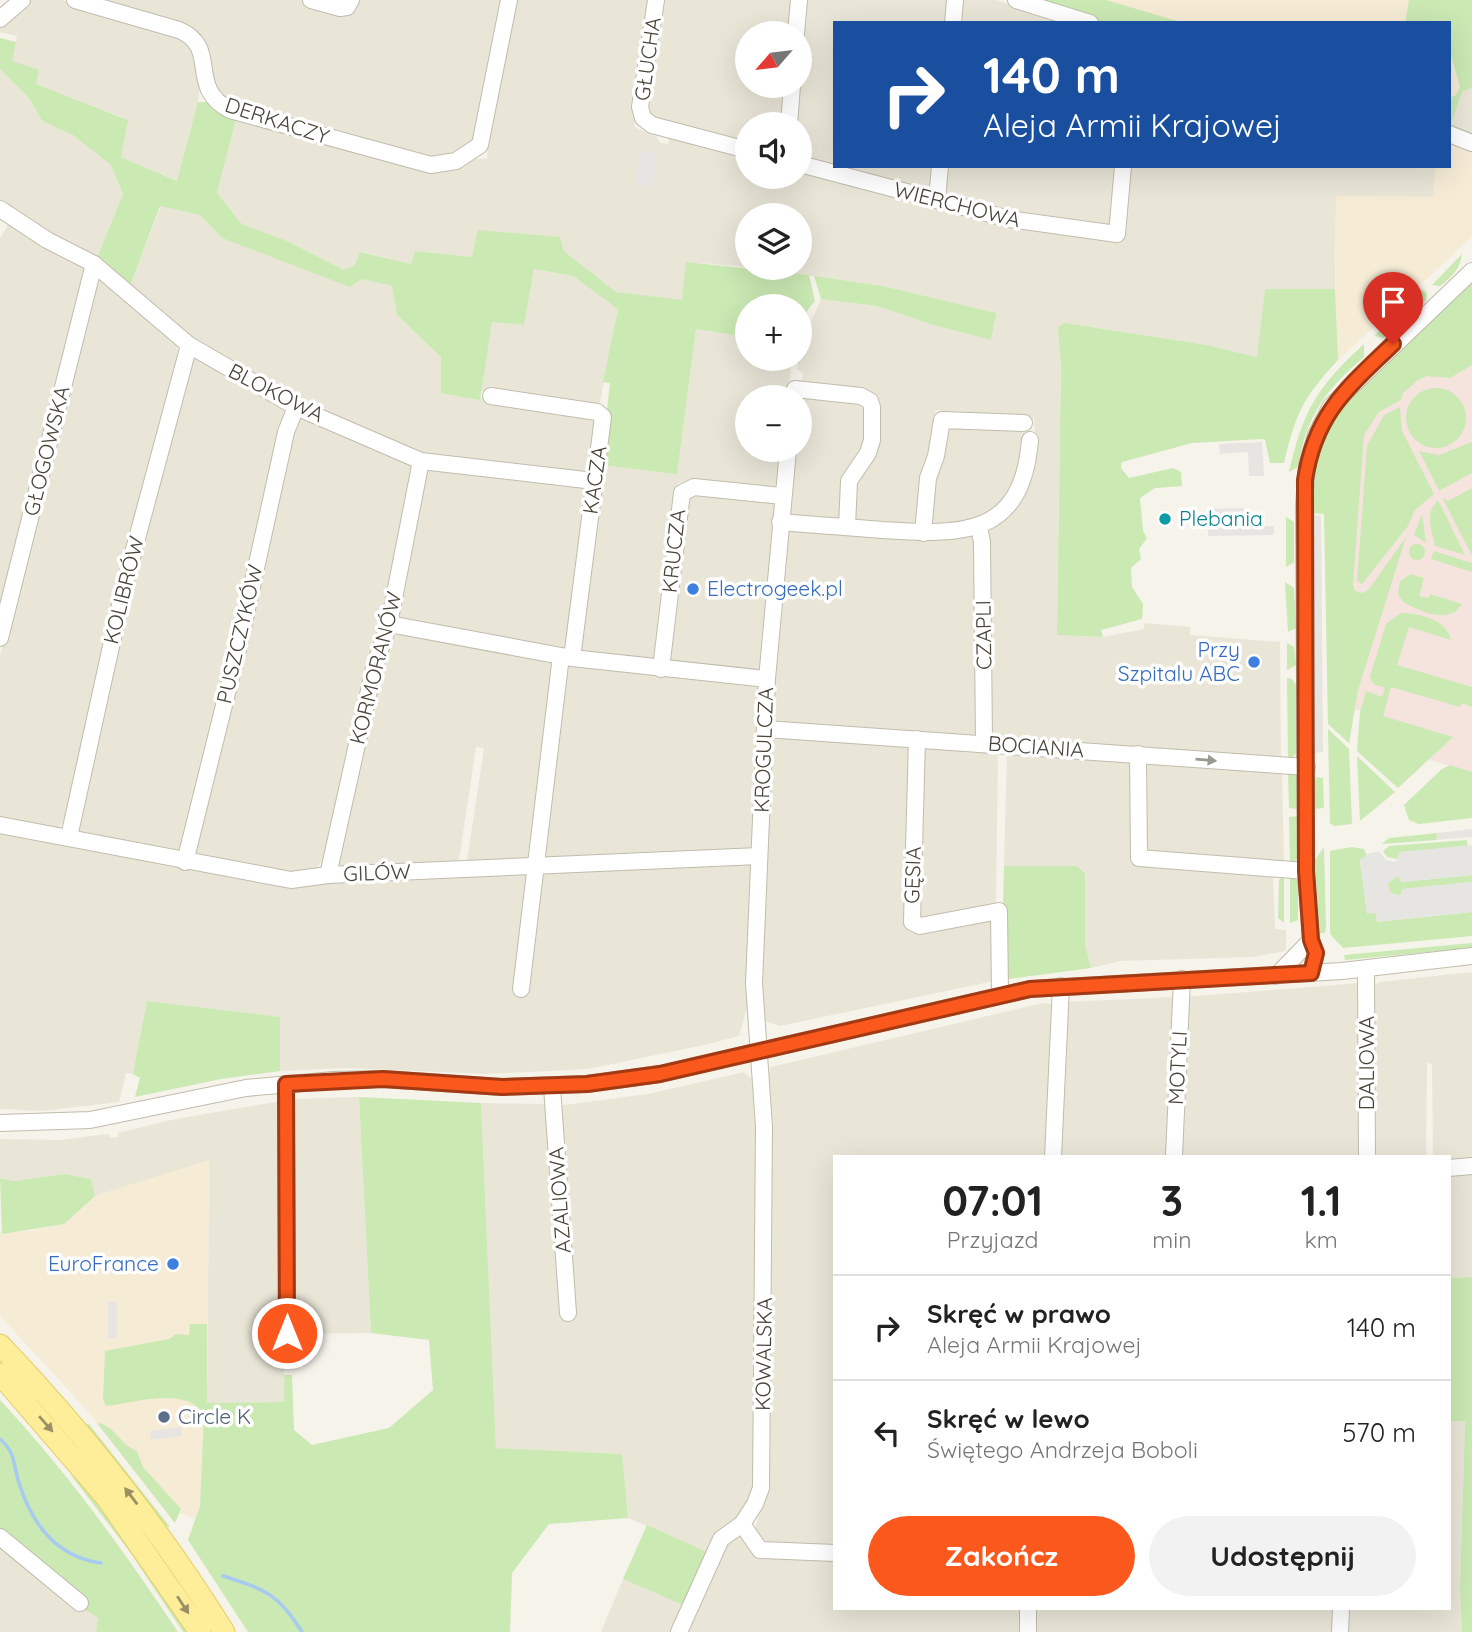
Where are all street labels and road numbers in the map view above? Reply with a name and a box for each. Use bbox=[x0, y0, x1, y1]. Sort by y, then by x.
street label: GŁUCHA bbox=[628, 15, 666, 102]
street label: DERKACZY bbox=[222, 91, 333, 149]
street label: WIERCHOWA bbox=[891, 176, 1023, 232]
street label: BLOKOWA bbox=[224, 357, 329, 427]
street label: GŁOGOWSKA bbox=[17, 383, 75, 518]
street label: KACZA bbox=[576, 444, 612, 516]
street label: KRUCZA bbox=[656, 508, 690, 594]
street label: KOLIBRÓW bbox=[97, 533, 149, 646]
street label: PUSZCZYKÓW bbox=[210, 562, 268, 706]
street label: KORMORANÓW bbox=[343, 589, 407, 747]
street label: CZAPLI bbox=[969, 600, 997, 670]
street label: KROGULCZA bbox=[748, 687, 778, 813]
street label: BOCIANIA bbox=[987, 730, 1085, 762]
street label: GĘSIA bbox=[898, 846, 926, 904]
street label: GILÓW bbox=[343, 858, 411, 886]
street label: DALIOWA bbox=[1353, 1016, 1379, 1110]
street label: MOTYLI bbox=[1162, 1030, 1192, 1106]
street label: AZALIOWA bbox=[542, 1146, 576, 1254]
street label: KOWALSKA bbox=[749, 1297, 777, 1411]

